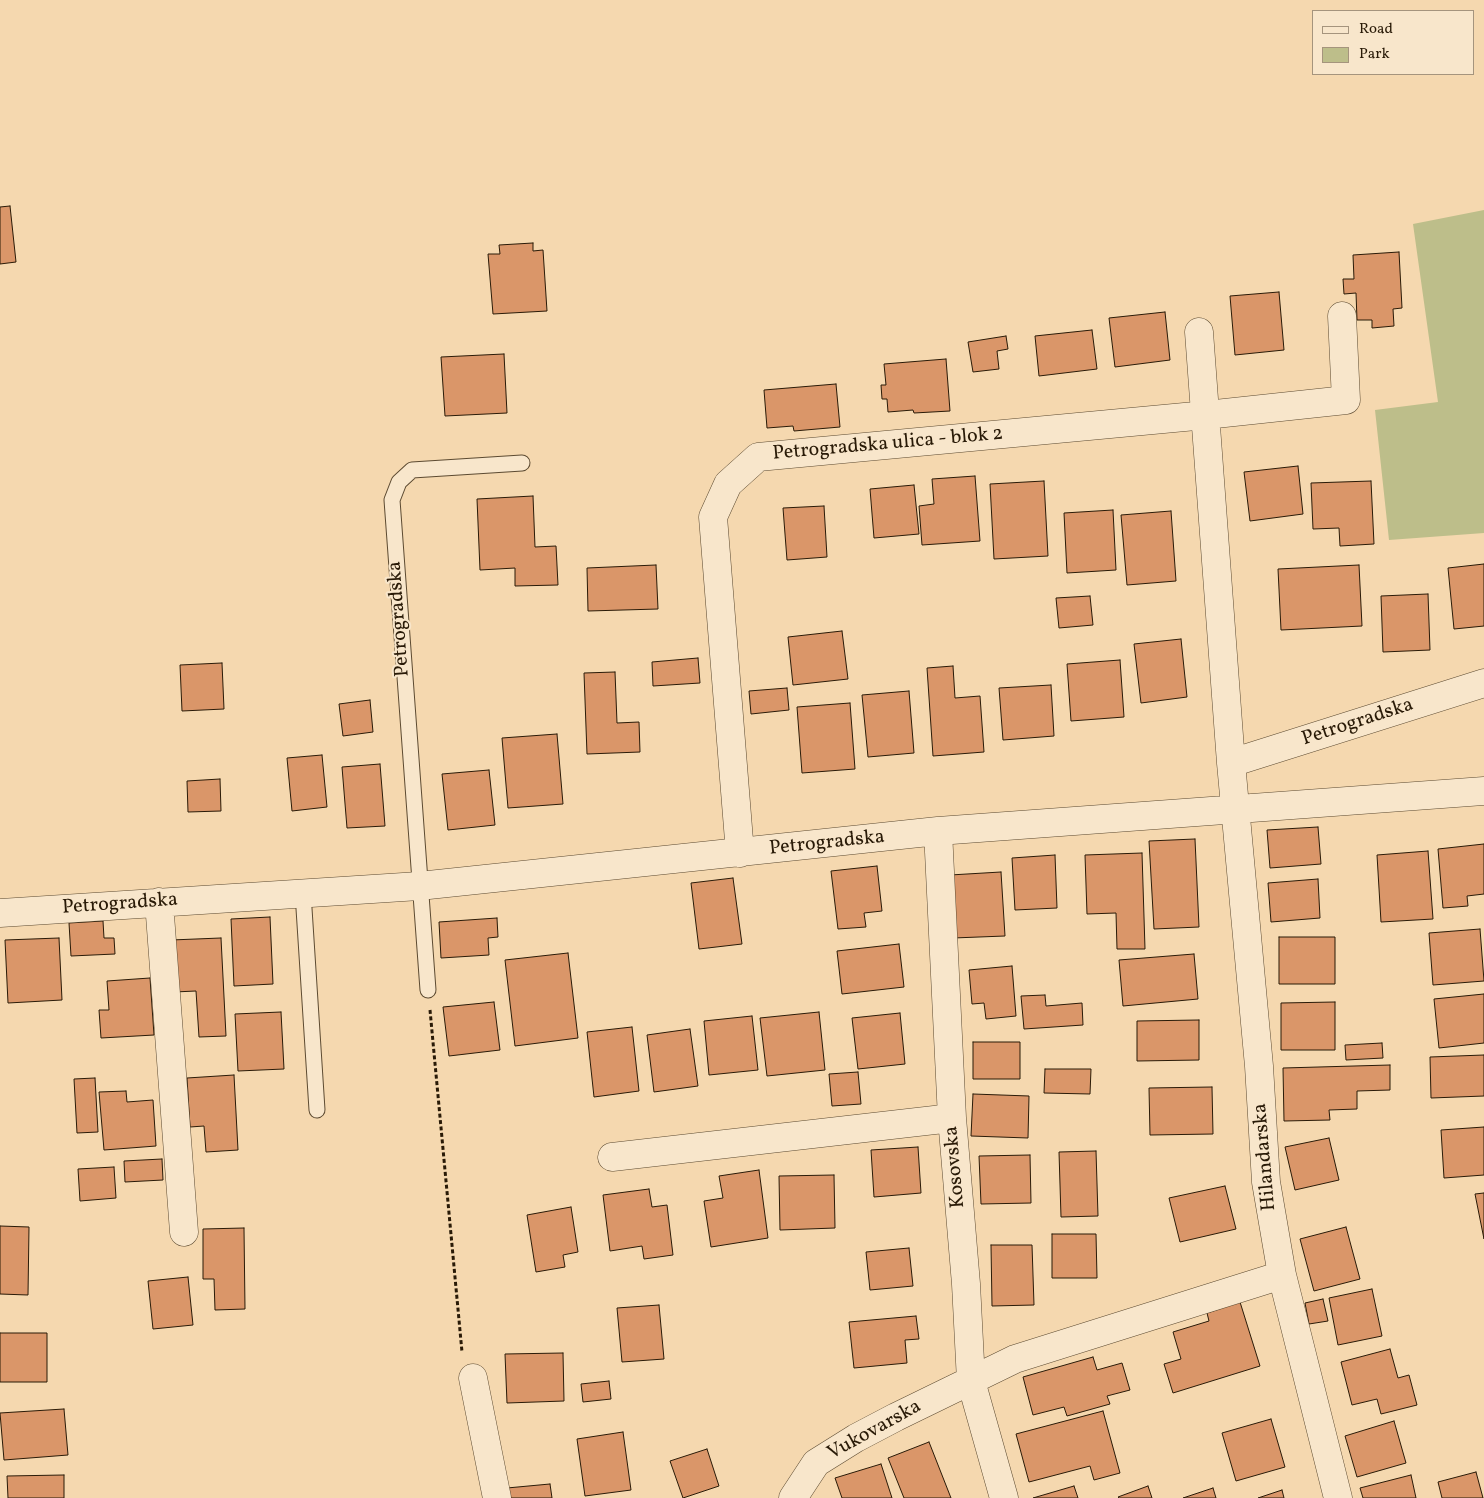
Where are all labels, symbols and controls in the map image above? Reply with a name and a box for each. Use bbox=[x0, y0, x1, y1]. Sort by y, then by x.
legend bbox=[1312, 10, 1474, 75]
text: Road bbox=[1359, 19, 1393, 40]
text: Park bbox=[1359, 44, 1390, 65]
street label: Petrogradska ulica - blok 2 bbox=[772, 423, 1004, 467]
street label: Petrogradska bbox=[384, 560, 416, 678]
street label: Petrogradska bbox=[1299, 694, 1417, 752]
street label: Petrogradska bbox=[768, 826, 886, 862]
street label: Petrogradska bbox=[61, 889, 179, 921]
street label: Hilandarska bbox=[1249, 1102, 1283, 1212]
street label: Kosovska bbox=[940, 1125, 972, 1209]
street label: Vukovarska bbox=[824, 1395, 926, 1467]

